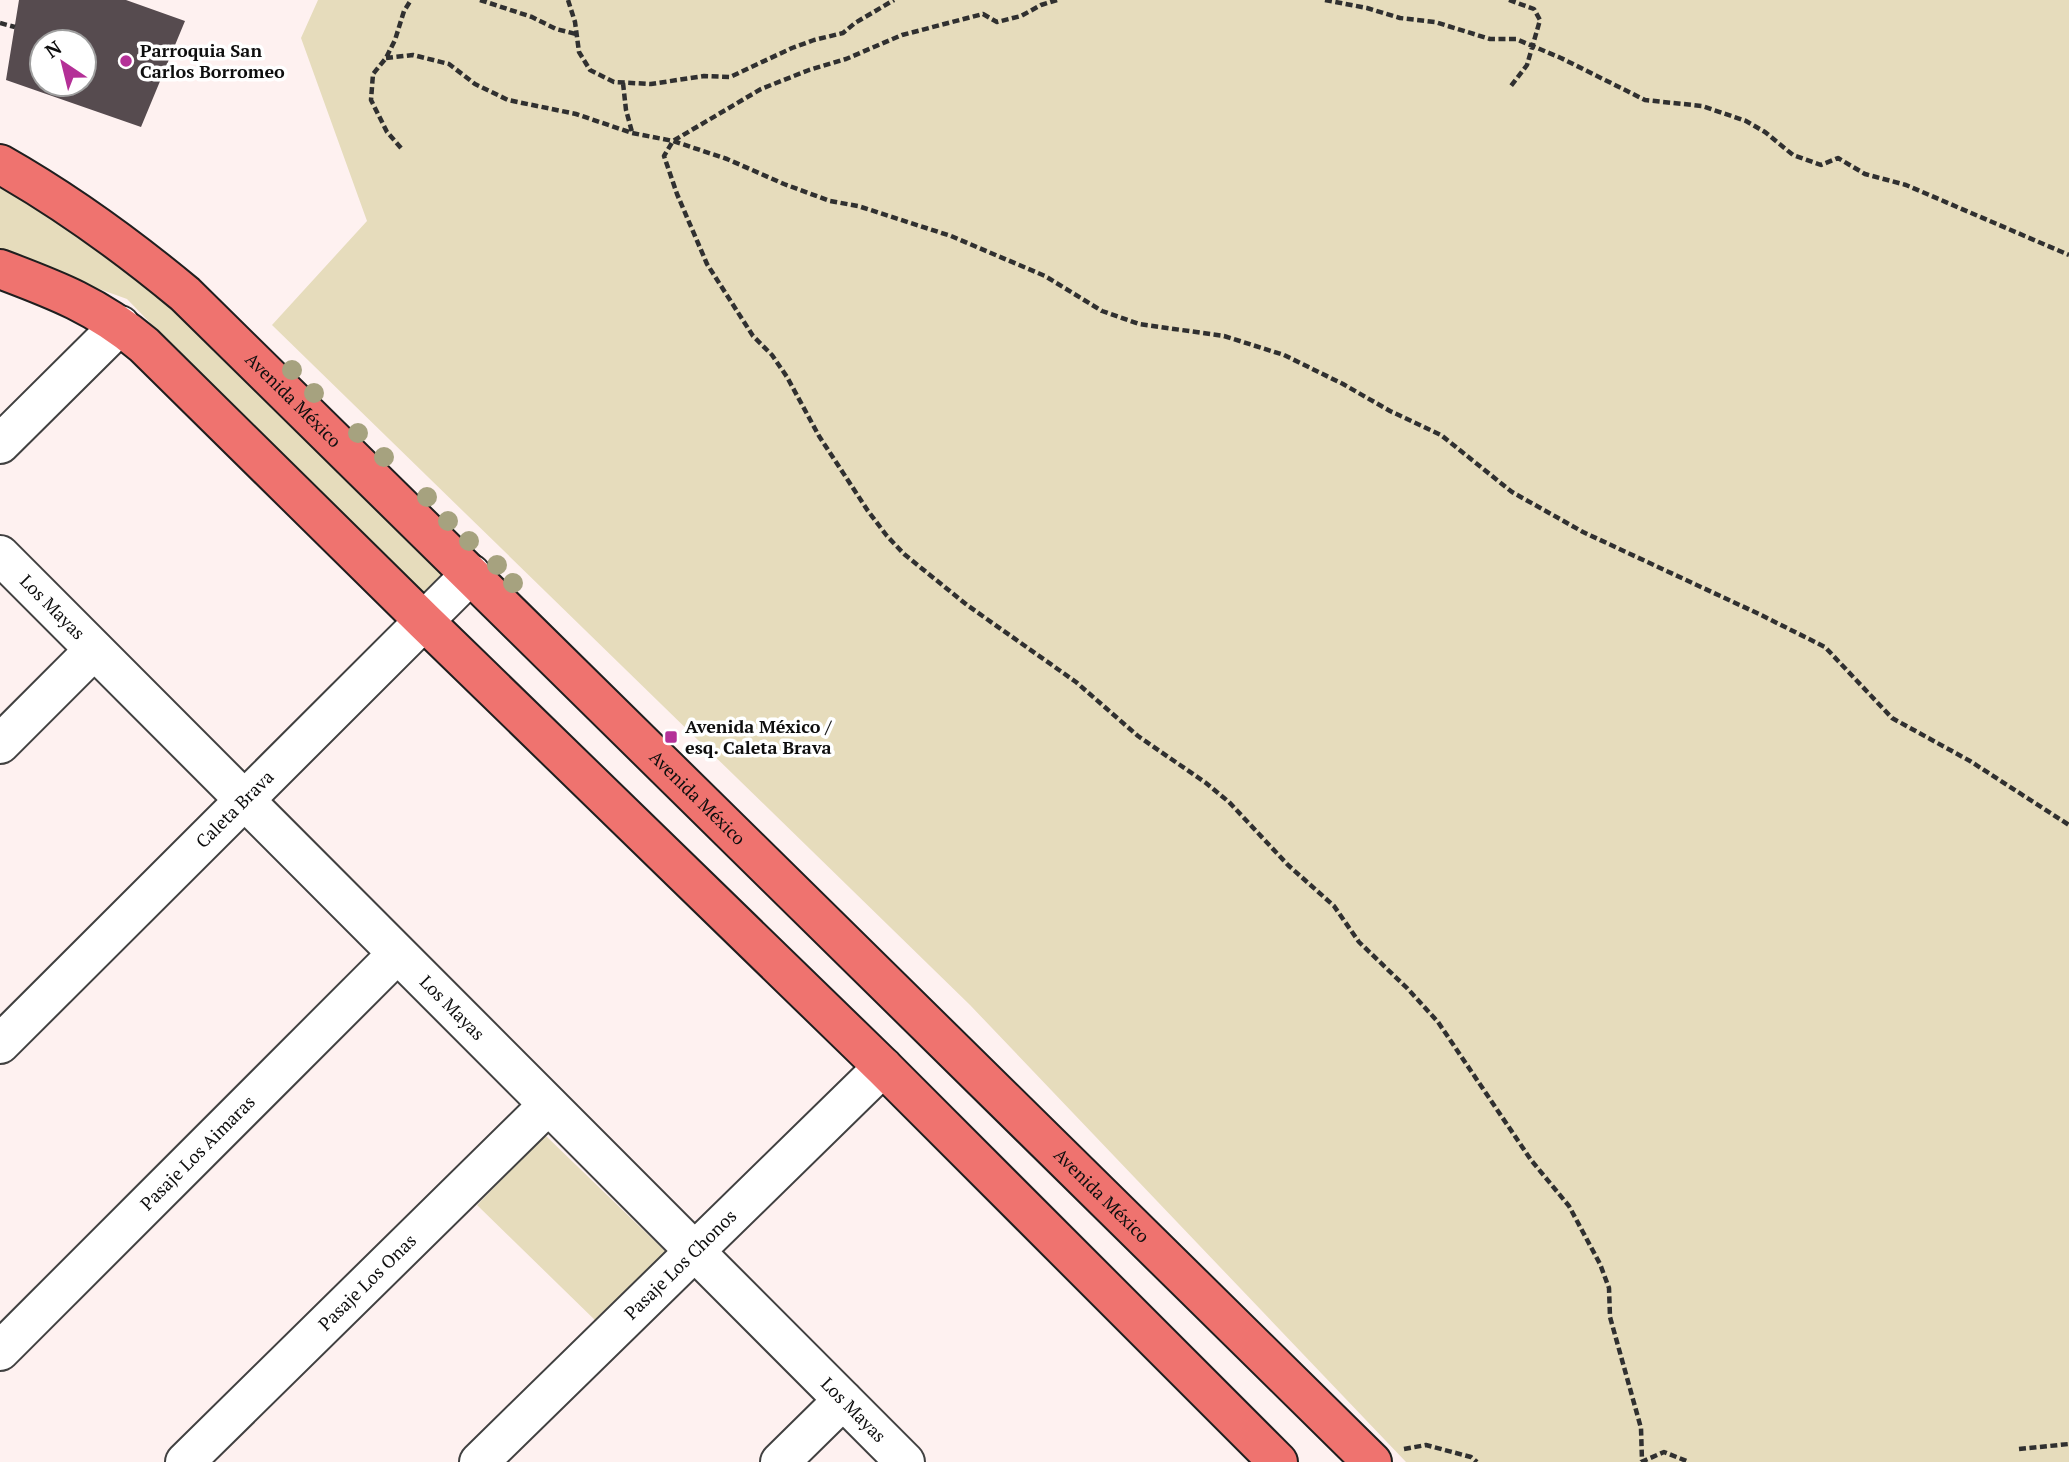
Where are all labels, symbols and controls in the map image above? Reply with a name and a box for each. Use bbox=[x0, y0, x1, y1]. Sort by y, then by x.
north arrow bbox=[28, 28, 98, 98]
text: N bbox=[40, 34, 67, 63]
place label: Parroquia San Carlos Borromeo bbox=[140, 38, 285, 83]
marker: Parroquia San Carlos Borromeo bbox=[118, 53, 134, 69]
street label: Avenida México bbox=[241, 347, 347, 452]
street label: Los Mayas bbox=[15, 569, 91, 644]
place label: Avenida México / esq. Caleta Brava bbox=[685, 714, 832, 759]
marker: Avenida México / esq. Caleta Brava bbox=[663, 729, 679, 745]
street label: Avenida México bbox=[645, 745, 751, 850]
street label: Caleta Brava bbox=[190, 765, 278, 853]
street label: Los Mayas bbox=[415, 970, 490, 1045]
street label: Pasaje Los Aimaras bbox=[135, 1090, 260, 1215]
street label: Avenida México bbox=[1049, 1142, 1155, 1248]
street label: Pasaje Los Chonos bbox=[619, 1204, 741, 1324]
street label: Pasaje Los Onas bbox=[313, 1228, 421, 1335]
street label: Los Mayas bbox=[816, 1372, 892, 1447]

